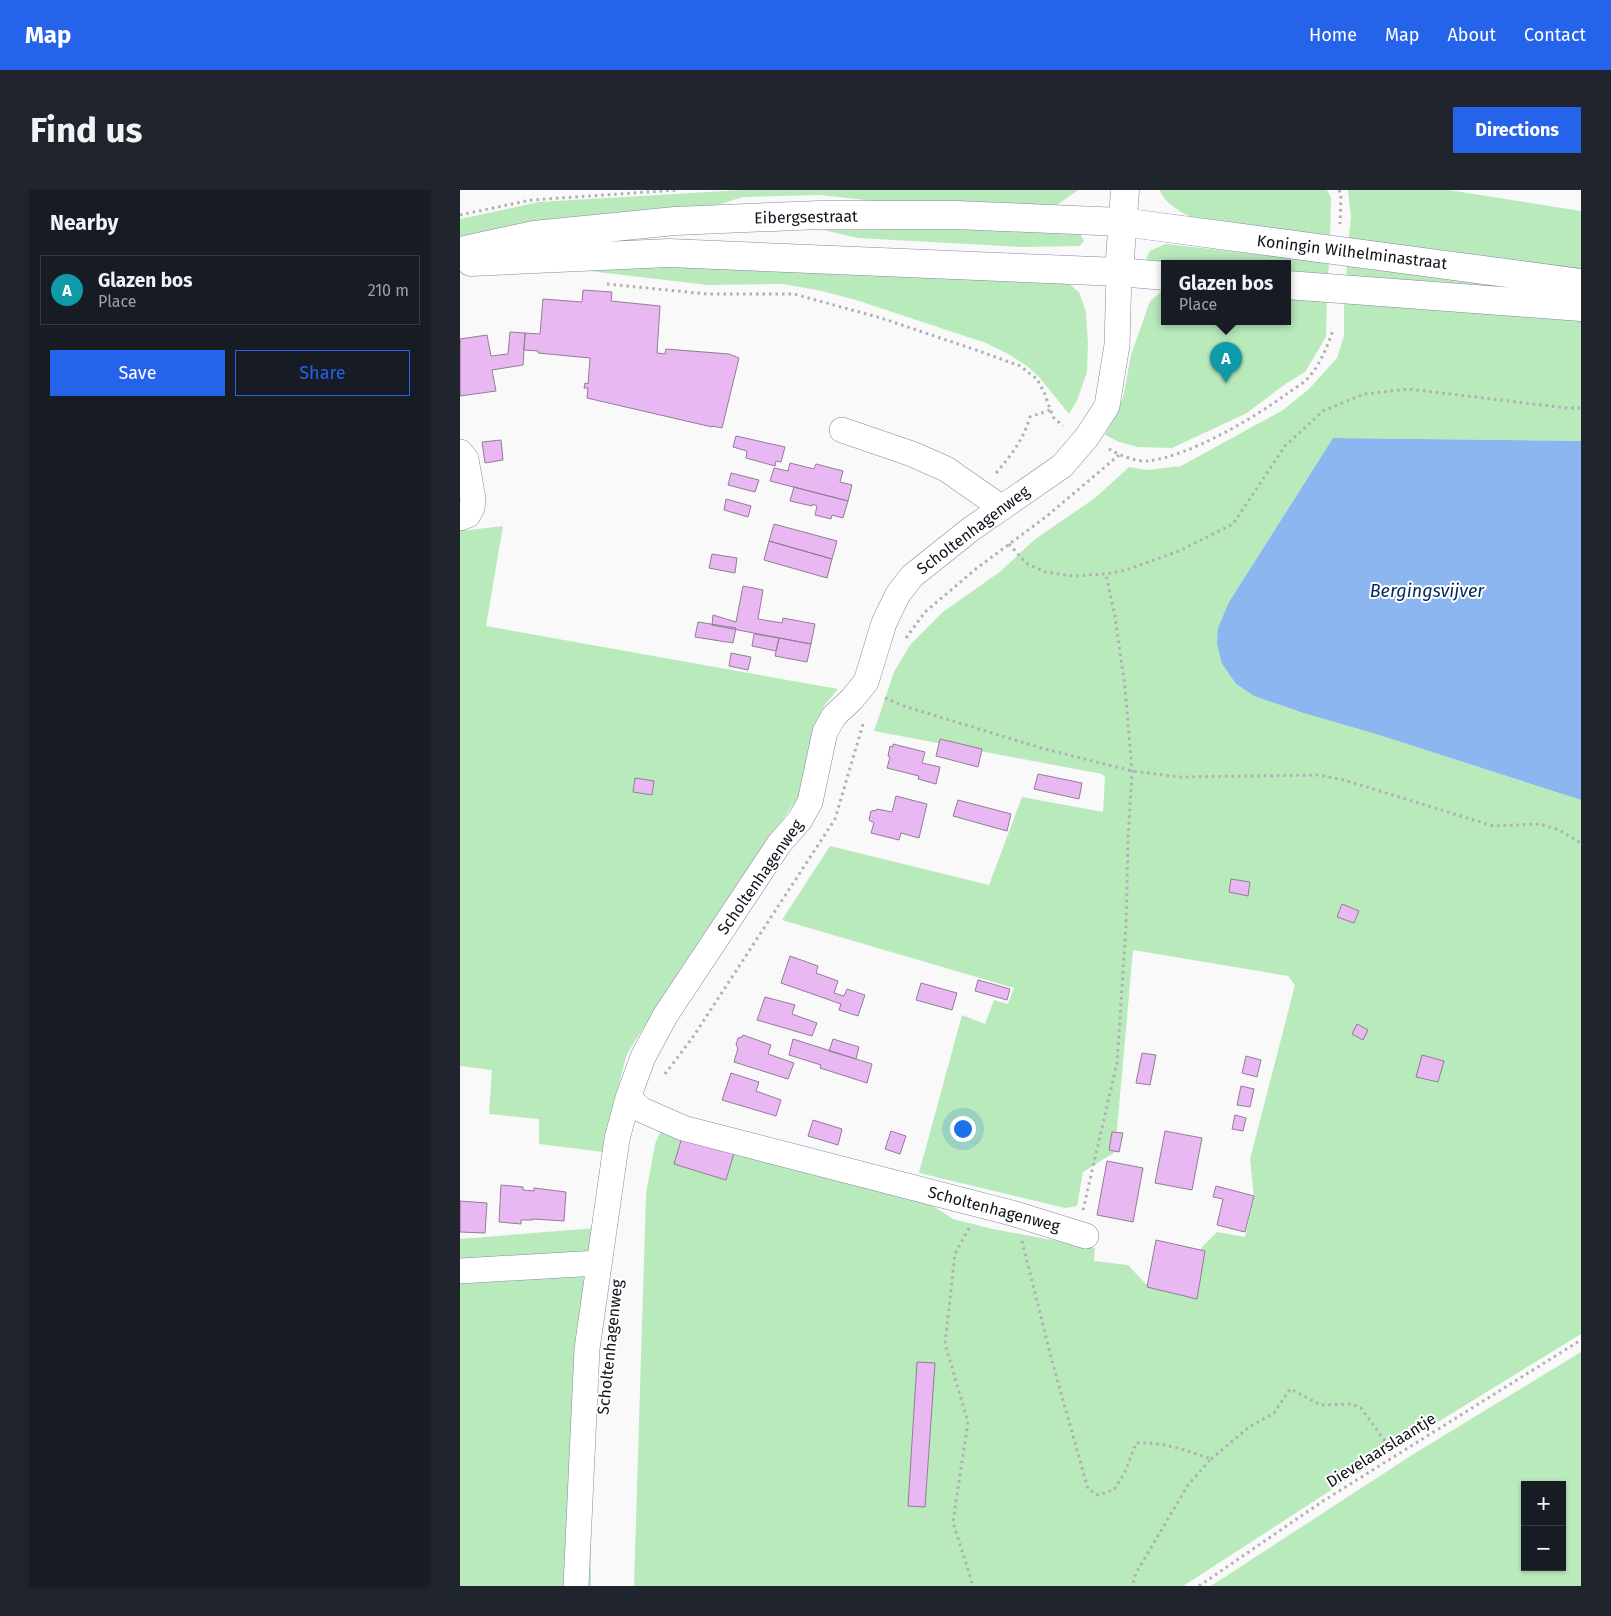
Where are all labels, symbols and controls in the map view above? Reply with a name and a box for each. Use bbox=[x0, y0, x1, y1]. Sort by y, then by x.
text: Map bbox=[25, 21, 71, 49]
text: Home bbox=[1309, 24, 1357, 46]
text: Map bbox=[1385, 24, 1419, 46]
text: About bbox=[1447, 24, 1496, 46]
text: Contact bbox=[1524, 24, 1586, 46]
button: Directions bbox=[1453, 107, 1581, 153]
text: Find us bbox=[30, 109, 142, 151]
street label: Eibergsestraat bbox=[754, 207, 858, 227]
text: Nearby bbox=[50, 210, 118, 236]
street label: Koningin Wilhelminastraat bbox=[1256, 231, 1448, 273]
popup bbox=[1161, 260, 1291, 325]
text: Glazen bos bbox=[98, 269, 192, 292]
text: Glazen bos bbox=[1179, 272, 1273, 295]
text: A bbox=[62, 281, 72, 300]
text: 210 m bbox=[368, 281, 409, 300]
text: Place bbox=[98, 292, 137, 311]
text: Place bbox=[1179, 295, 1217, 314]
pin: A bbox=[1210, 342, 1242, 383]
button: Save bbox=[50, 350, 225, 396]
button: Share bbox=[235, 350, 410, 396]
street label: Scholtenhagenweg bbox=[913, 481, 1034, 579]
water label: Bergingsvijver bbox=[1370, 580, 1485, 602]
street label: Scholtenhagenweg bbox=[713, 815, 807, 938]
your location bbox=[950, 1116, 976, 1142]
street label: Scholtenhagenweg bbox=[926, 1182, 1063, 1236]
street label: Scholtenhagenweg bbox=[593, 1278, 627, 1416]
street label: Dievelaarslaantje bbox=[1323, 1409, 1439, 1491]
map controls bbox=[1521, 1481, 1566, 1571]
button: + bbox=[1521, 1481, 1566, 1526]
button: − bbox=[1521, 1526, 1566, 1571]

